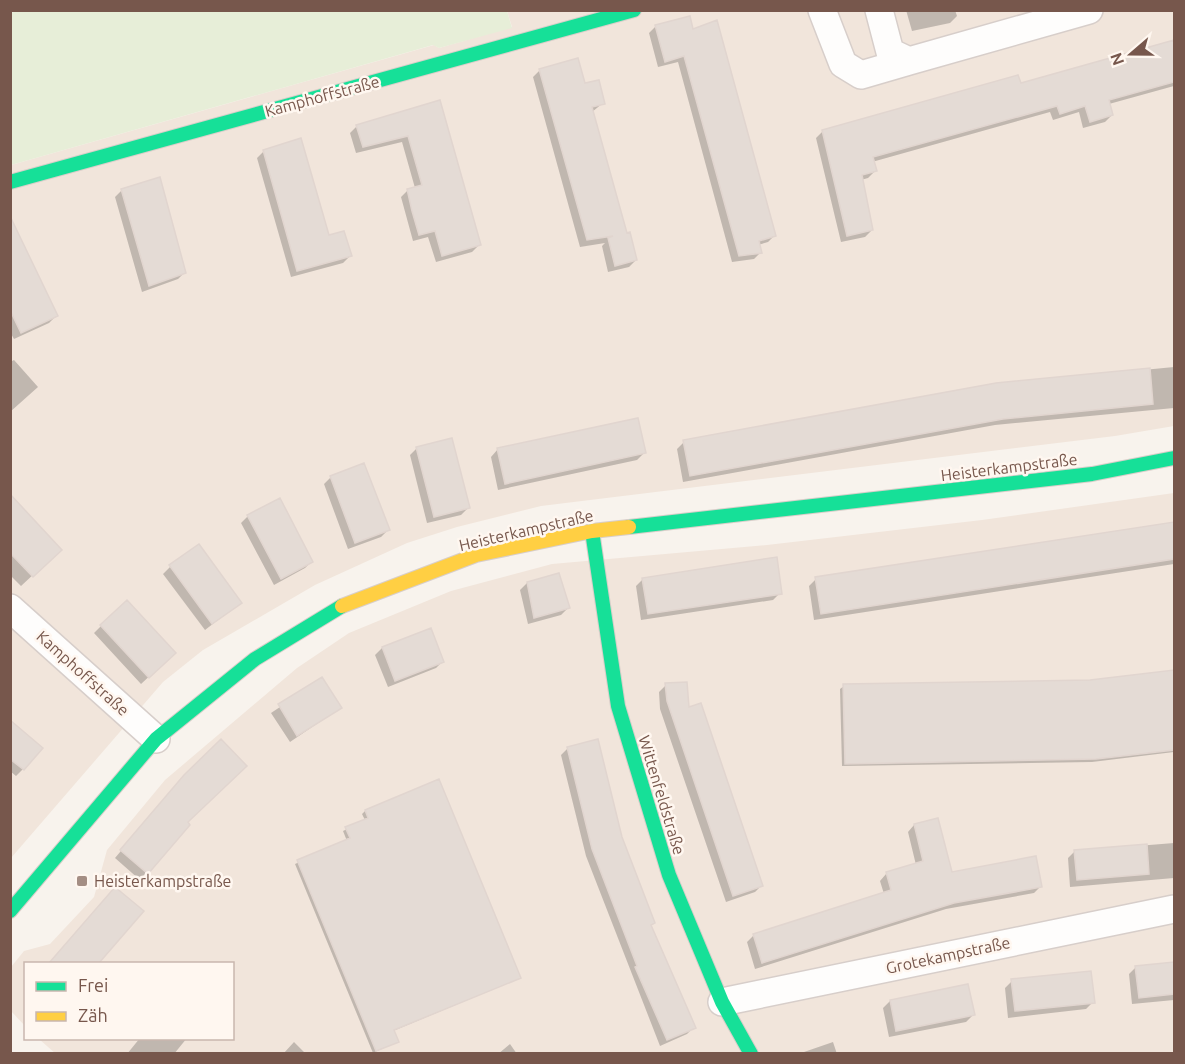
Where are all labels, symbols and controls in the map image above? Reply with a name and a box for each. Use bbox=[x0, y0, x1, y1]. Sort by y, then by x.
north arrow bbox=[1101, 24, 1161, 84]
text: N bbox=[1106, 50, 1127, 68]
street label: Kamphoffstraße bbox=[263, 72, 381, 120]
street label: Heisterkampstraße bbox=[940, 450, 1078, 484]
street label: Heisterkampstraße bbox=[457, 506, 595, 554]
street label: Kamphoffstraße bbox=[33, 627, 133, 719]
street label: Wittenfeldstraße bbox=[635, 733, 689, 857]
place label: Heisterkampstraße bbox=[94, 872, 231, 890]
marker: Heisterkampstraße bbox=[75, 874, 89, 888]
street label: Grotekampstraße bbox=[884, 933, 1012, 977]
legend bbox=[24, 962, 234, 1040]
text: Frei bbox=[78, 975, 108, 995]
text: Zäh bbox=[78, 1005, 108, 1025]

